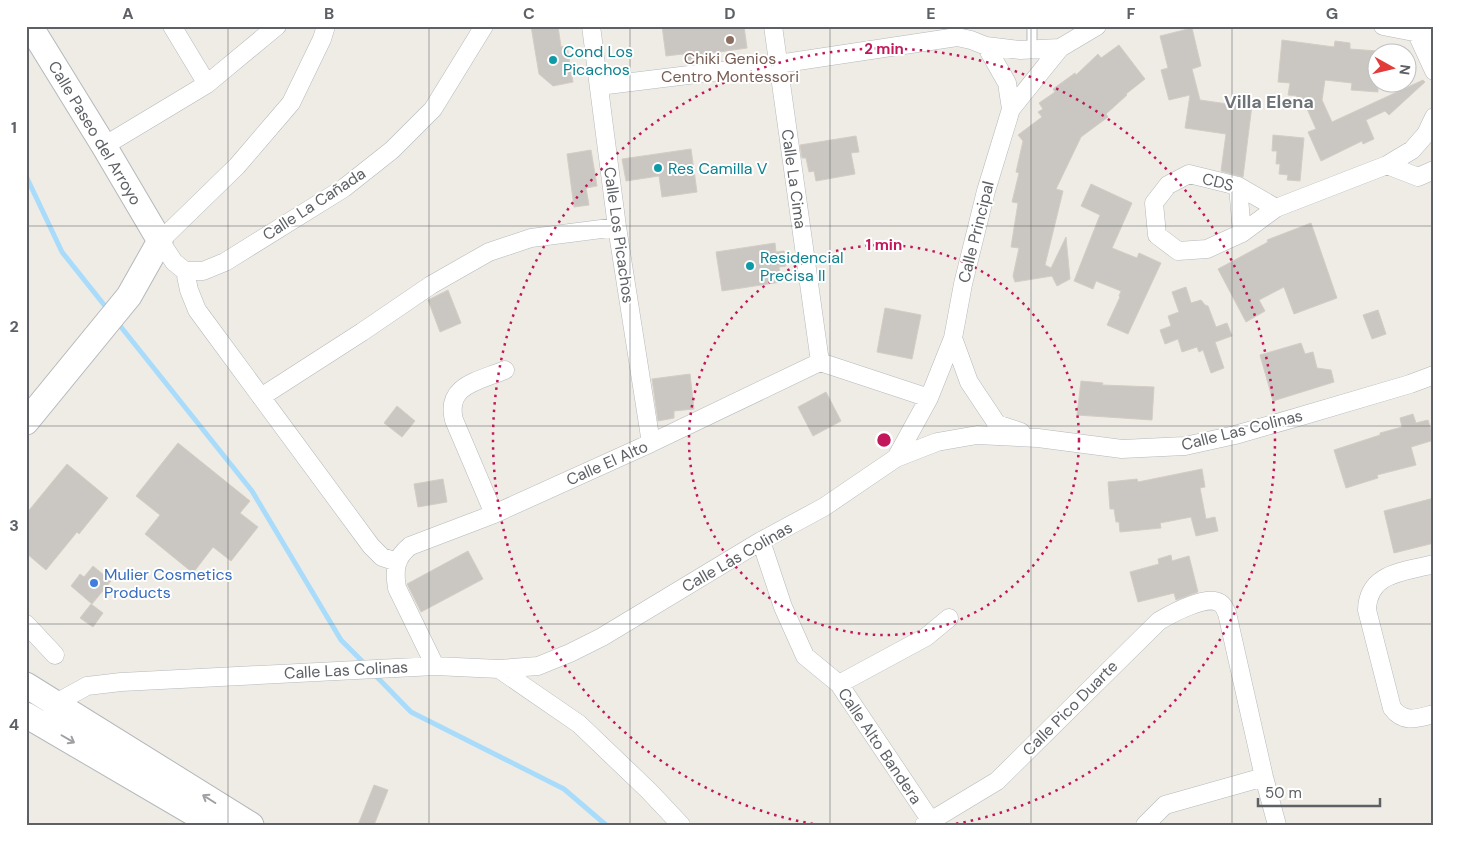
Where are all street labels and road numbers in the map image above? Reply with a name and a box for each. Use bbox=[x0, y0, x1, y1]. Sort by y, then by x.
street label: Calle Paseo del Arroyo bbox=[44, 57, 146, 209]
street label: Calle La Cima bbox=[777, 128, 811, 230]
street label: Calle La Cañada bbox=[258, 163, 370, 245]
street label: Calle Los Picachos bbox=[599, 166, 639, 304]
street label: CDS bbox=[1200, 168, 1236, 196]
street label: Calle Principal bbox=[953, 179, 999, 285]
street label: Calle Las Colinas bbox=[1179, 405, 1305, 455]
street label: Calle El Alto bbox=[563, 436, 651, 490]
street label: Calle Las Colinas bbox=[678, 517, 796, 597]
street label: Calle Las Colinas bbox=[283, 656, 409, 684]
street label: Calle Pico Duarte bbox=[1018, 656, 1122, 760]
street label: Calle Alto Bandera bbox=[833, 684, 927, 808]

